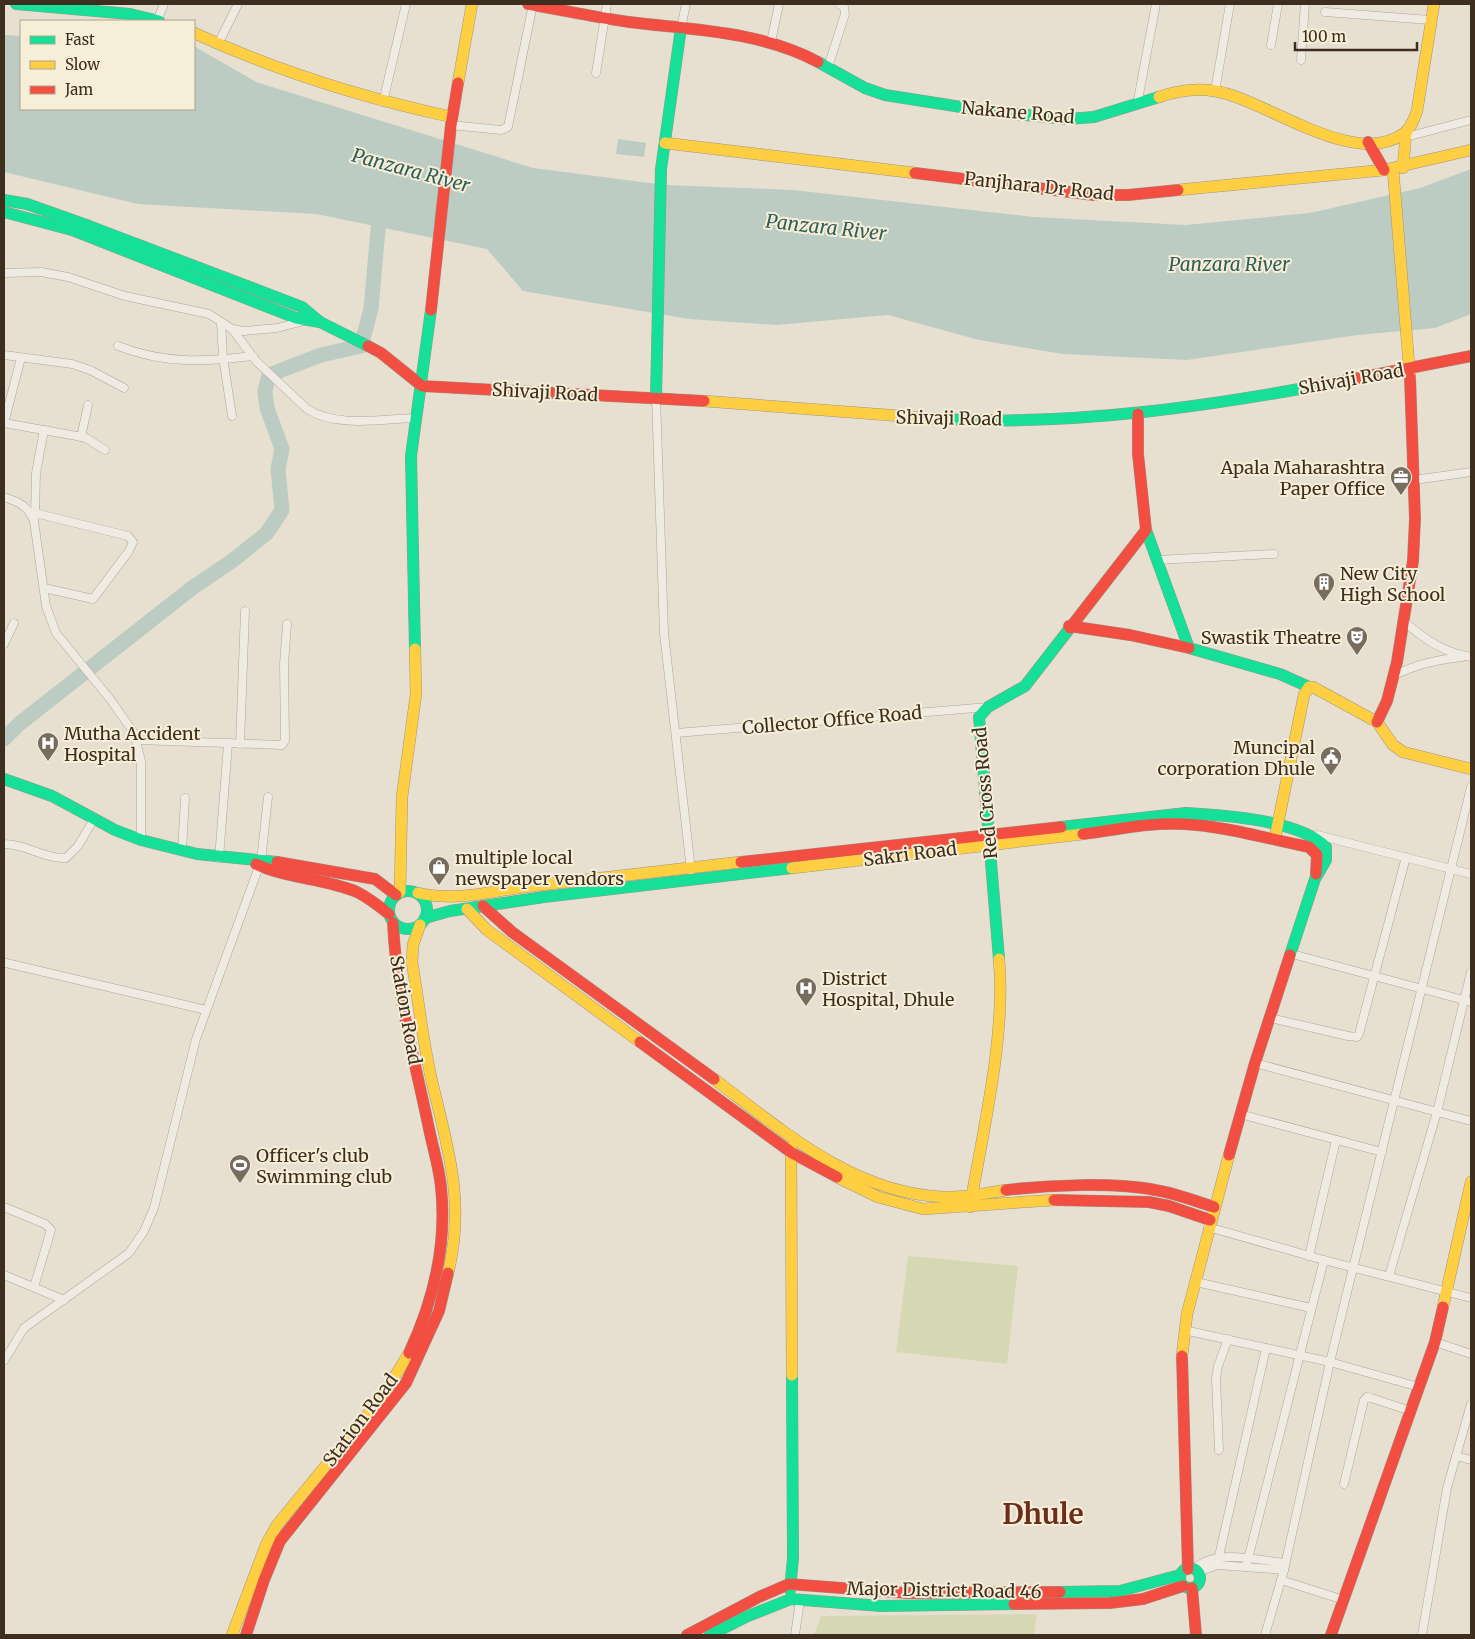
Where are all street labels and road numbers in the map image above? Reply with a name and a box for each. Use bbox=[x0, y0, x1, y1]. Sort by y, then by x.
street label: Nakane Road bbox=[960, 96, 1076, 128]
street label: Panjhara Dr Road bbox=[963, 167, 1115, 205]
street label: Shivaji Road bbox=[1297, 358, 1406, 400]
street label: Shivaji Road bbox=[491, 378, 599, 406]
street label: Shivaji Road bbox=[896, 406, 1003, 430]
street label: Collector Office Road bbox=[741, 701, 923, 739]
street label: Red Cross Road bbox=[968, 726, 1002, 860]
street label: Sakri Road bbox=[862, 837, 958, 871]
street label: Station Road bbox=[385, 954, 427, 1067]
street label: Station Road bbox=[318, 1369, 403, 1471]
street label: Major District Road 46 bbox=[846, 1577, 1042, 1603]

